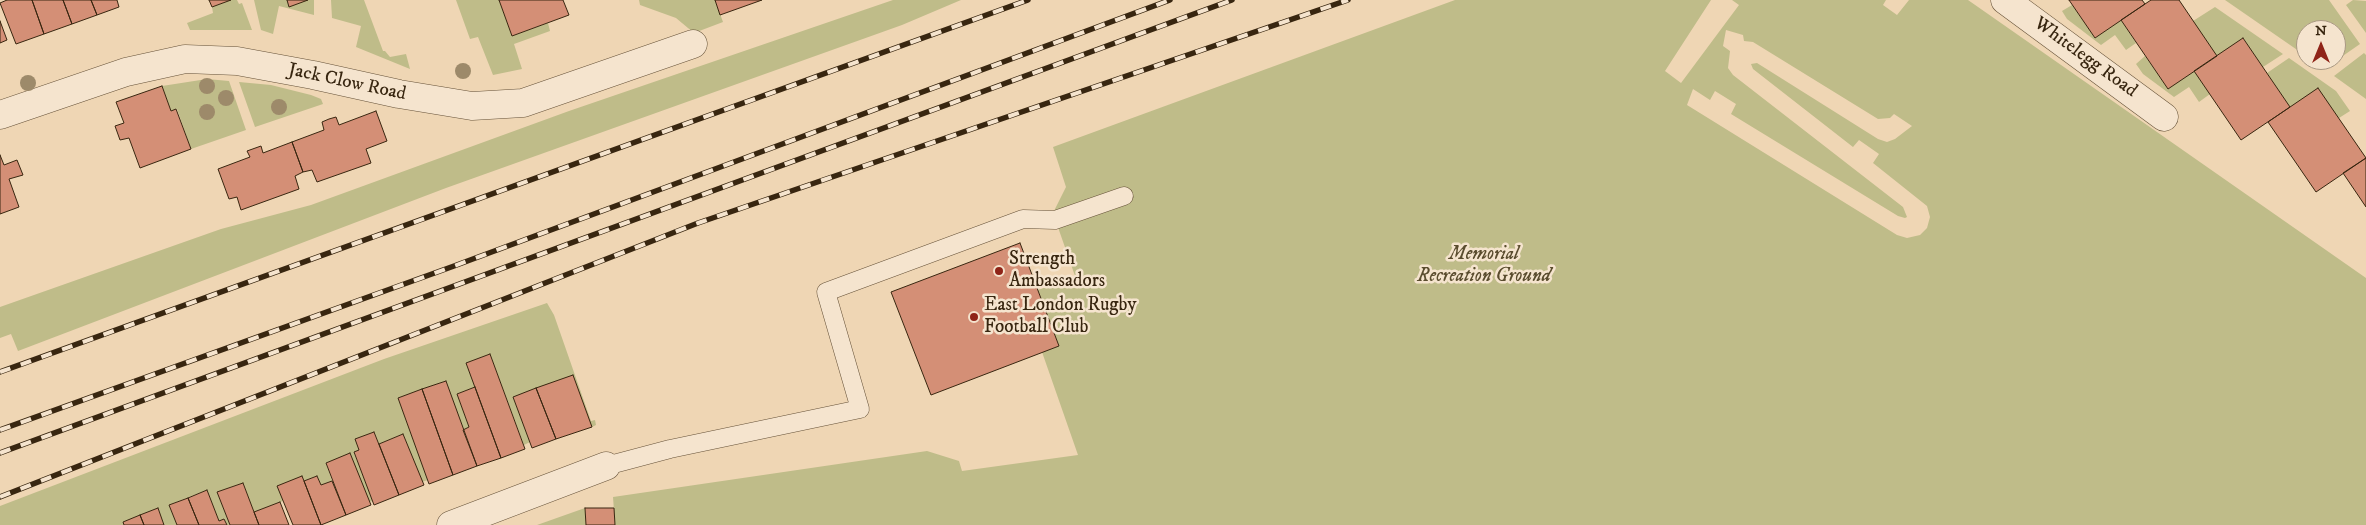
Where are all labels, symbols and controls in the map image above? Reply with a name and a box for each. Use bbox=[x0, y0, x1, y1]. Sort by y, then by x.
street label: Whitelegg Road bbox=[2029, 13, 2141, 103]
north arrow bbox=[2296, 20, 2346, 70]
text: N bbox=[2315, 22, 2327, 40]
street label: Jack Clow Road bbox=[286, 59, 408, 107]
park label: Memorial Recreation Ground bbox=[1417, 244, 1551, 288]
place label: Strength Ambassadors bbox=[1009, 249, 1105, 293]
marker: Strength Ambassadors bbox=[993, 265, 1005, 277]
place label: East London Rugby Football Club bbox=[984, 295, 1137, 339]
marker: East London Rugby Football Club bbox=[968, 311, 980, 323]

